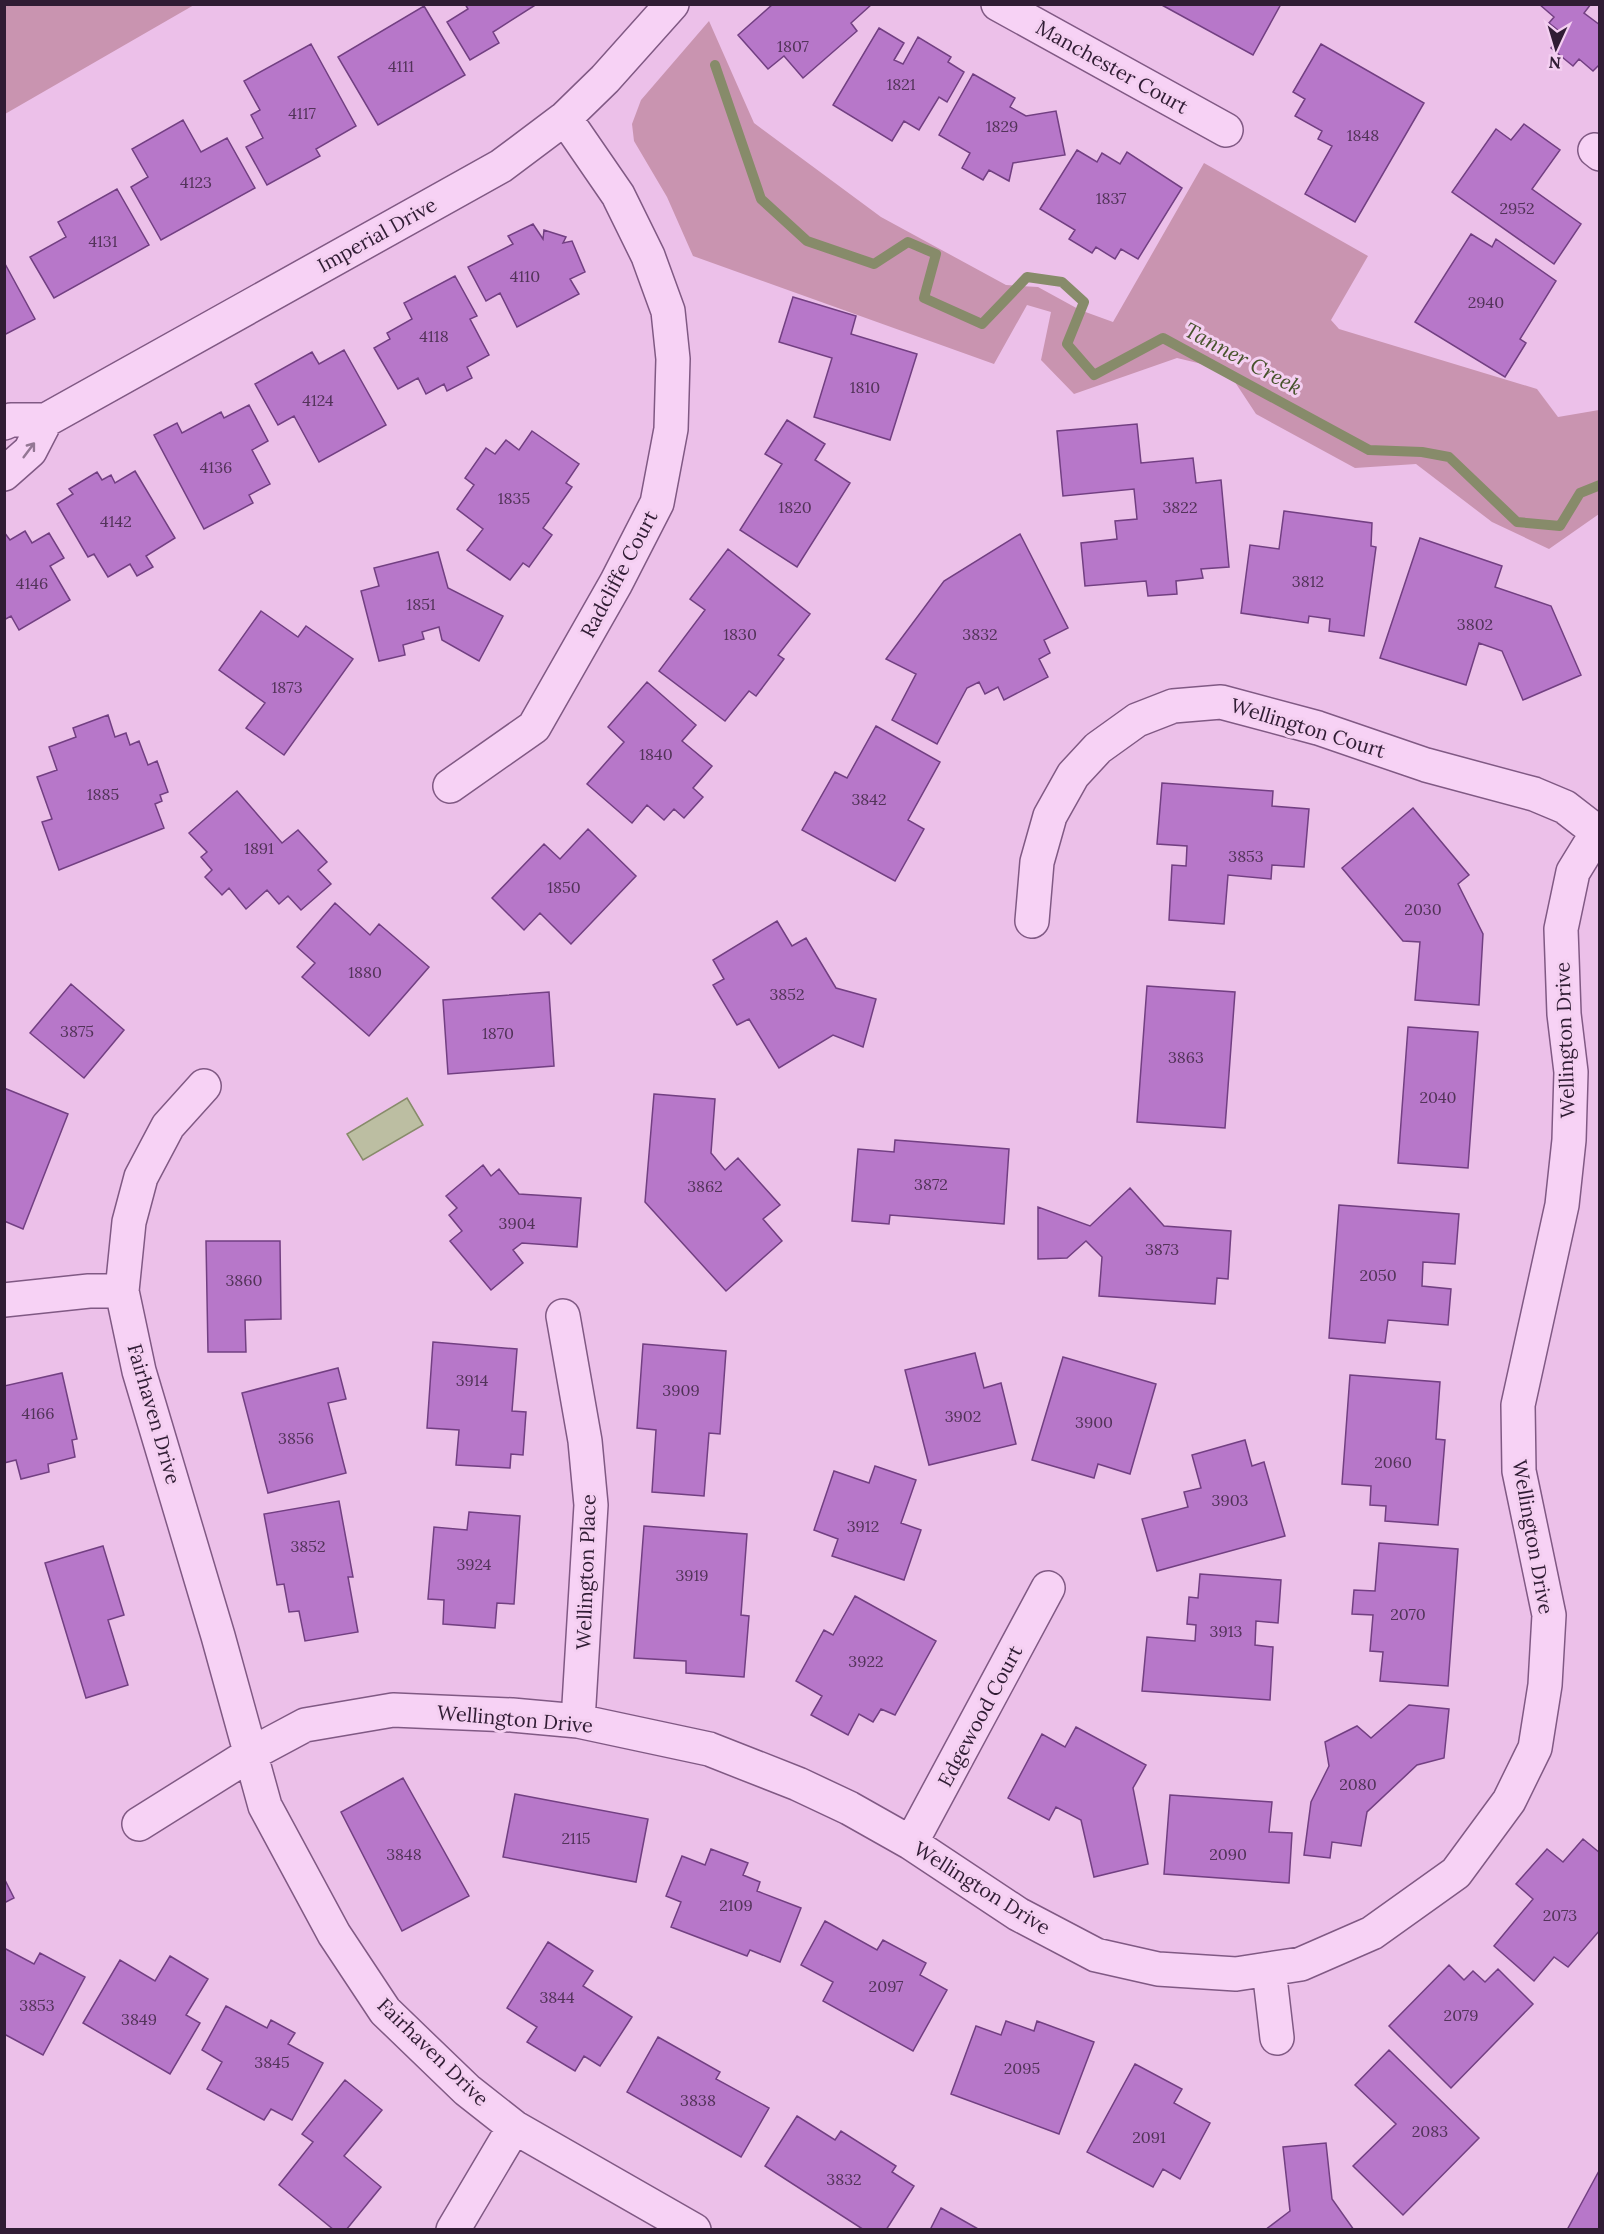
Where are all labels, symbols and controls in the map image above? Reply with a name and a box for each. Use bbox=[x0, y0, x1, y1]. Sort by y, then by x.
street label: Manchester Court bbox=[1032, 14, 1193, 119]
north arrow bbox=[1526, 18, 1586, 78]
house number: 1807 bbox=[777, 36, 810, 56]
text: N bbox=[1548, 53, 1562, 73]
house number: 4111 bbox=[388, 56, 414, 76]
house number: 1821 bbox=[886, 74, 916, 94]
house number: 4117 bbox=[288, 103, 316, 123]
house number: 1829 bbox=[986, 116, 1018, 136]
house number: 1848 bbox=[1347, 125, 1379, 145]
house number: 4123 bbox=[180, 172, 212, 192]
house number: 1837 bbox=[1096, 188, 1127, 208]
street label: Imperial Drive bbox=[313, 191, 441, 278]
house number: 2952 bbox=[1499, 198, 1535, 218]
house number: 4131 bbox=[88, 231, 118, 251]
house number: 4110 bbox=[510, 266, 540, 286]
house number: 2940 bbox=[1468, 292, 1504, 312]
water label: Tanner Creek bbox=[1180, 316, 1307, 401]
house number: 4118 bbox=[419, 326, 449, 346]
house number: 1810 bbox=[850, 377, 880, 397]
house number: 4124 bbox=[302, 390, 334, 410]
one-way arrow bbox=[23, 442, 35, 458]
house number: 4136 bbox=[200, 457, 232, 477]
house number: 1835 bbox=[498, 488, 530, 508]
house number: 1820 bbox=[778, 497, 812, 517]
house number: 3822 bbox=[1162, 497, 1198, 517]
street label: Radcliffe Court bbox=[575, 506, 663, 642]
house number: 4142 bbox=[100, 511, 132, 531]
house number: 3812 bbox=[1292, 571, 1324, 591]
house number: 4146 bbox=[16, 573, 48, 593]
house number: 1851 bbox=[406, 594, 436, 614]
house number: 3802 bbox=[1457, 614, 1493, 634]
house number: 1830 bbox=[723, 624, 757, 644]
house number: 3832 bbox=[962, 624, 998, 644]
house number: 1873 bbox=[271, 677, 303, 697]
street label: Wellington Court bbox=[1228, 692, 1389, 763]
house number: 1840 bbox=[639, 744, 673, 764]
house number: 1885 bbox=[87, 784, 119, 804]
house number: 3842 bbox=[851, 789, 887, 809]
house number: 1891 bbox=[244, 838, 274, 858]
house number: 3853 bbox=[1228, 846, 1264, 866]
house number: 1850 bbox=[547, 877, 581, 897]
house number: 2030 bbox=[1404, 899, 1442, 919]
street label: Wellington Drive bbox=[1549, 961, 1580, 1119]
house number: 1880 bbox=[348, 962, 382, 982]
house number: 3852 bbox=[769, 984, 805, 1004]
house number: 3875 bbox=[60, 1021, 94, 1041]
house number: 1870 bbox=[482, 1023, 514, 1043]
house number: 3863 bbox=[1168, 1047, 1204, 1067]
house number: 2040 bbox=[1419, 1087, 1457, 1107]
house number: 3872 bbox=[914, 1174, 948, 1194]
house number: 3862 bbox=[687, 1176, 723, 1196]
house number: 3904 bbox=[499, 1213, 536, 1233]
house number: 3873 bbox=[1145, 1239, 1179, 1259]
house number: 2050 bbox=[1359, 1265, 1397, 1285]
house number: 3860 bbox=[225, 1270, 263, 1290]
street label: Fairhaven Drive bbox=[122, 1341, 187, 1487]
house number: 3914 bbox=[456, 1370, 489, 1390]
house number: 3909 bbox=[662, 1380, 700, 1400]
house number: 4166 bbox=[22, 1403, 55, 1423]
house number: 3902 bbox=[945, 1406, 981, 1426]
house number: 3900 bbox=[1075, 1412, 1113, 1432]
house number: 3856 bbox=[278, 1428, 314, 1448]
house number: 2060 bbox=[1374, 1452, 1412, 1472]
street label: Wellington Drive bbox=[1508, 1458, 1559, 1616]
house number: 3903 bbox=[1211, 1490, 1249, 1510]
street label: Wellington Place bbox=[570, 1494, 601, 1650]
house number: 3912 bbox=[847, 1516, 879, 1536]
house number: 3852 bbox=[290, 1536, 326, 1556]
house number: 3924 bbox=[456, 1554, 492, 1574]
house number: 3919 bbox=[675, 1565, 709, 1585]
house number: 2070 bbox=[1390, 1604, 1426, 1624]
house number: 3913 bbox=[1210, 1621, 1243, 1641]
street label: Edgewood Court bbox=[932, 1641, 1027, 1791]
house number: 3922 bbox=[848, 1651, 884, 1671]
street label: Wellington Drive bbox=[436, 1699, 594, 1738]
house number: 2080 bbox=[1339, 1774, 1377, 1794]
house number: 2115 bbox=[562, 1828, 590, 1848]
street label: Wellington Drive bbox=[909, 1836, 1055, 1940]
house number: 3848 bbox=[386, 1844, 422, 1864]
house number: 2090 bbox=[1209, 1844, 1247, 1864]
house number: 2109 bbox=[719, 1895, 753, 1915]
house number: 2073 bbox=[1543, 1905, 1577, 1925]
house number: 2097 bbox=[869, 1976, 904, 1996]
house number: 3844 bbox=[539, 1987, 575, 2007]
street label: Fairhaven Drive bbox=[373, 1992, 494, 2111]
house number: 3853 bbox=[19, 1995, 55, 2015]
house number: 2079 bbox=[1444, 2005, 1478, 2025]
house number: 3849 bbox=[121, 2009, 157, 2029]
house number: 3845 bbox=[254, 2052, 290, 2072]
house number: 2095 bbox=[1004, 2058, 1040, 2078]
house number: 3838 bbox=[680, 2090, 716, 2110]
house number: 2083 bbox=[1412, 2121, 1448, 2141]
house number: 2091 bbox=[1132, 2127, 1166, 2147]
house number: 3832 bbox=[826, 2169, 862, 2189]

